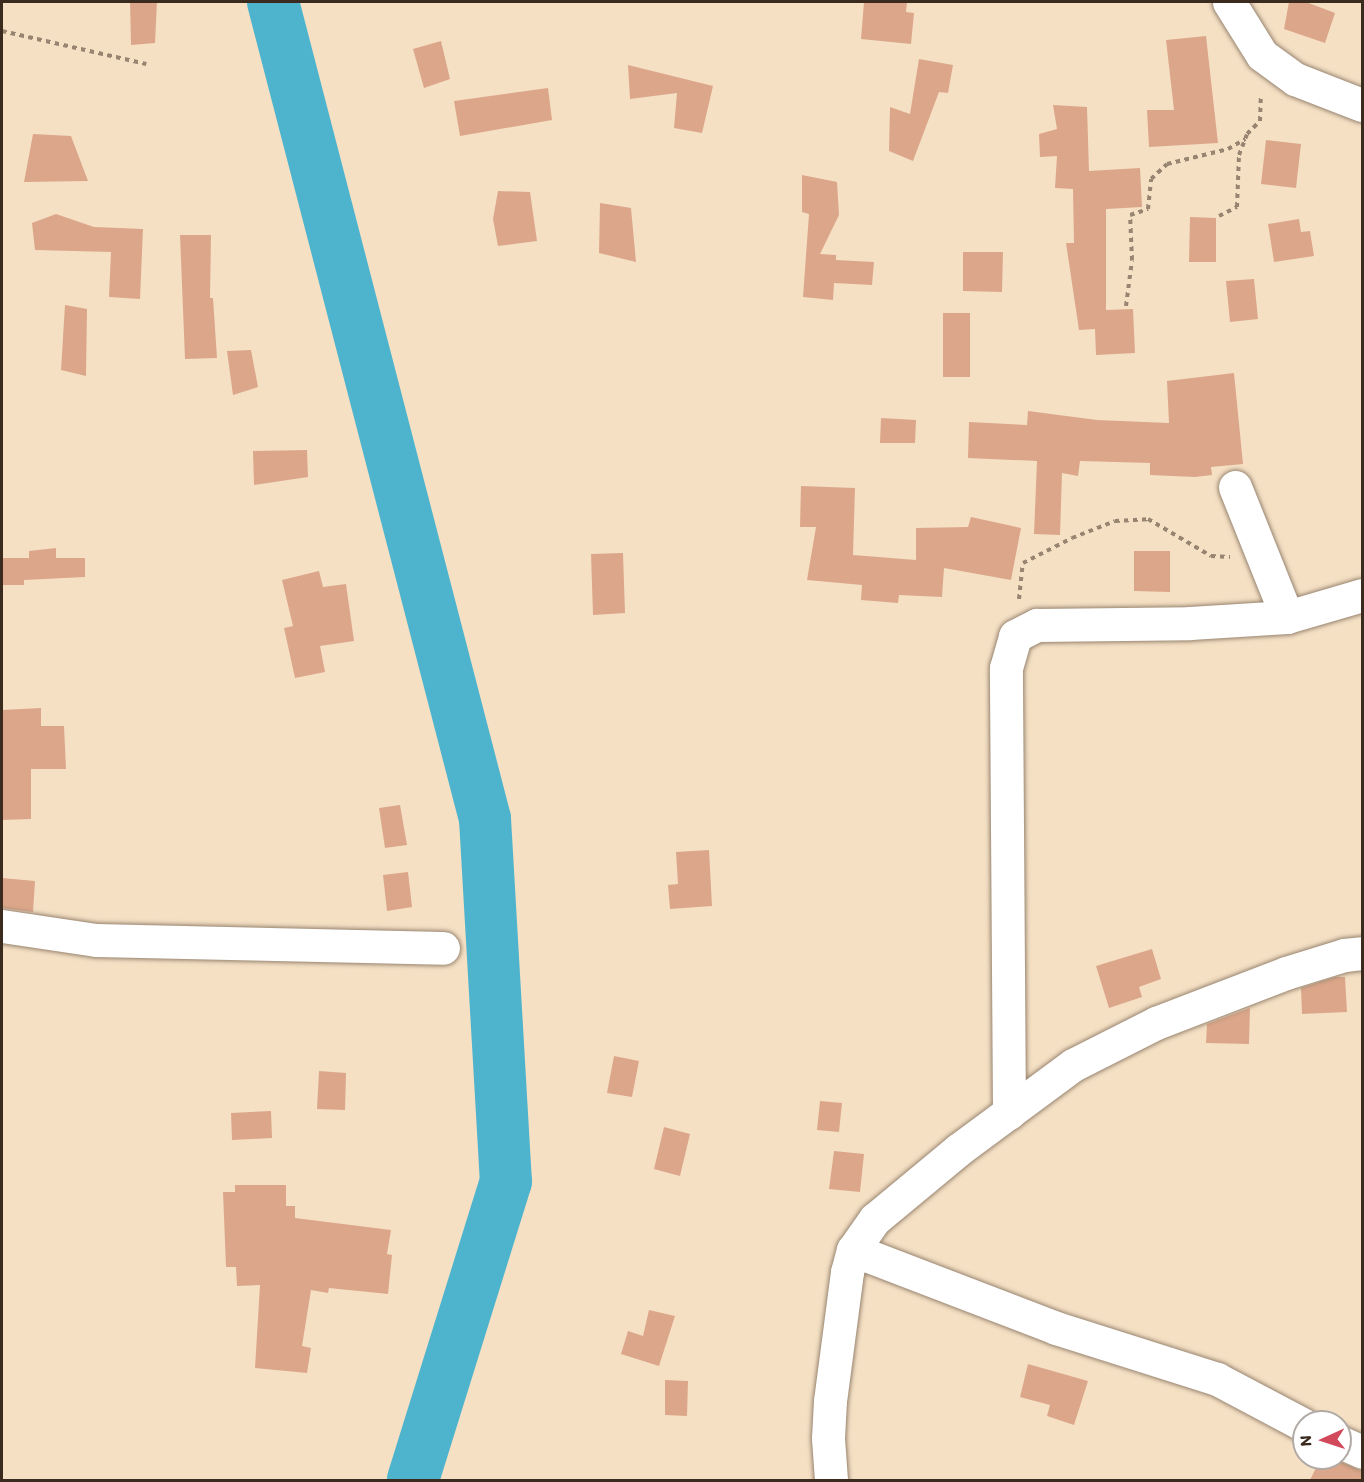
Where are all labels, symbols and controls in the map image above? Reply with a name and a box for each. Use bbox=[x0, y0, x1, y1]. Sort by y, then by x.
north arrow bbox=[1292, 1410, 1352, 1470]
text: N bbox=[1296, 1435, 1315, 1447]

